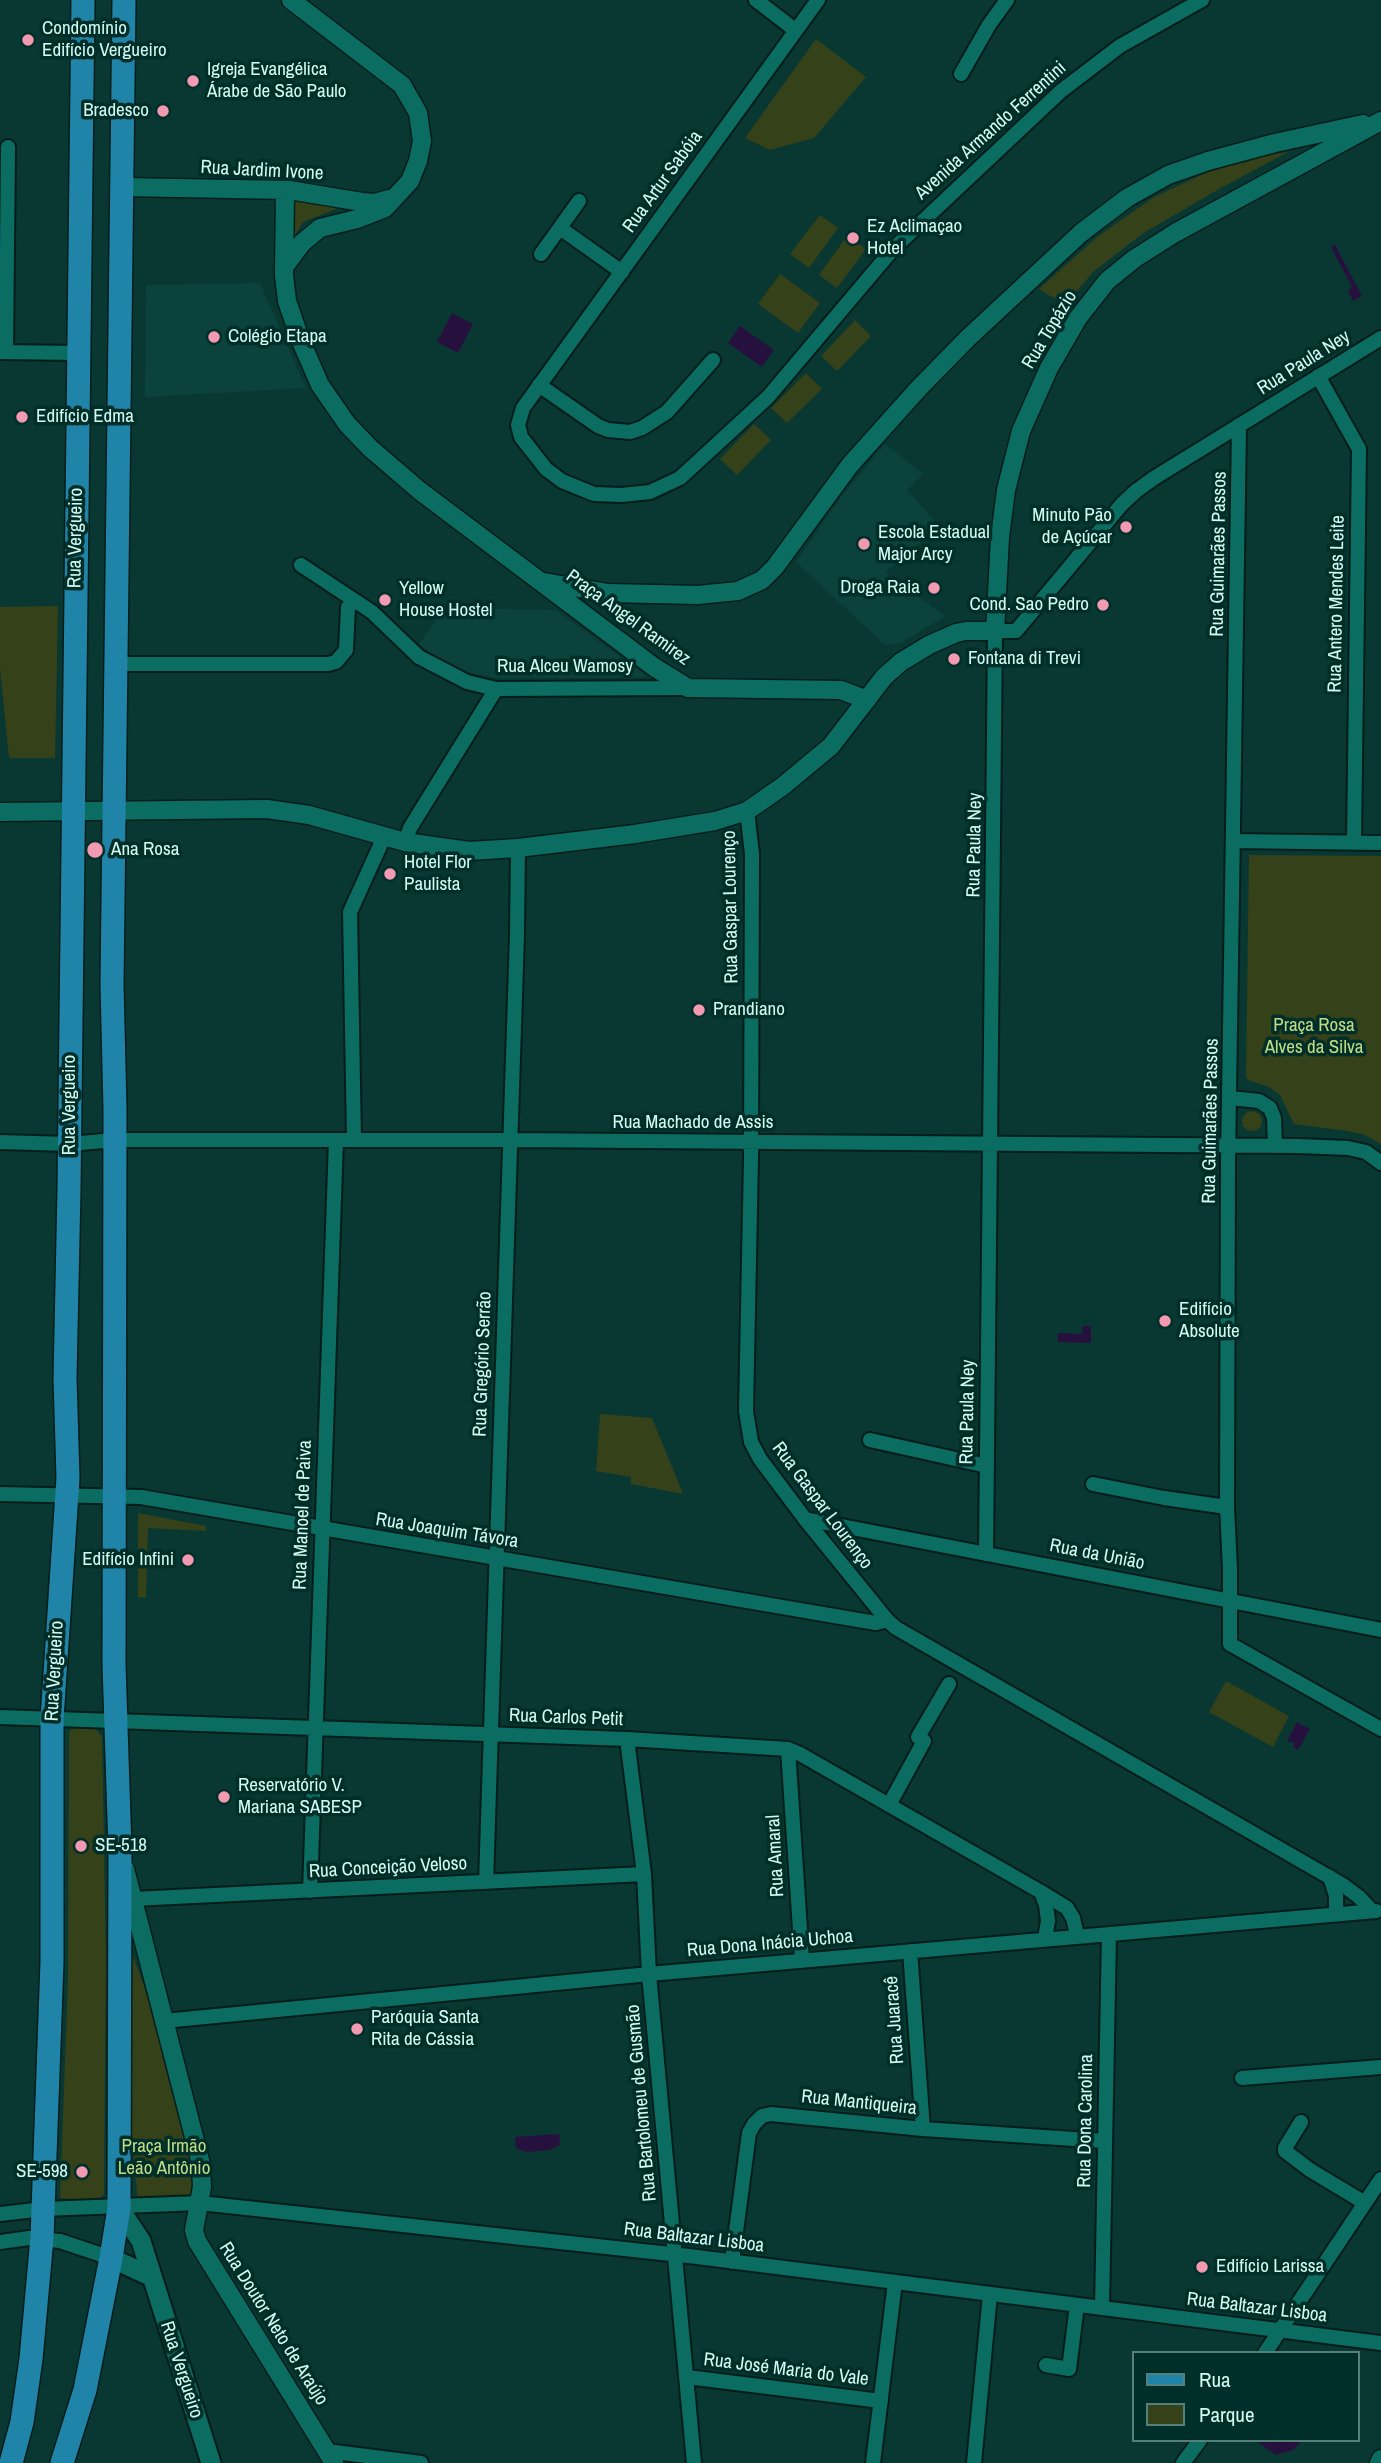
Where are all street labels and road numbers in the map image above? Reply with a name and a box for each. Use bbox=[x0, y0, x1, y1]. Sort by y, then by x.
street label: Avenida Armando Ferrentini bbox=[911, 57, 1071, 205]
street label: Rua Artur Sabóia bbox=[618, 127, 708, 237]
street label: Rua Jardim Ivone bbox=[200, 156, 324, 186]
street label: Rua Topázio bbox=[1018, 287, 1082, 373]
street label: Rua Paula Ney bbox=[1254, 326, 1354, 400]
street label: Rua Guimarães Passos bbox=[1206, 471, 1232, 637]
street label: Rua Vergueiro bbox=[64, 488, 88, 588]
street label: Rua Antero Mendes Leite bbox=[1324, 515, 1350, 693]
street label: Praça Angel Ramirez bbox=[561, 565, 695, 671]
street label: Rua Alceu Wamosy bbox=[497, 656, 633, 678]
street label: Rua Paula Ney bbox=[963, 792, 987, 898]
street label: Rua Gaspar Lourenço bbox=[718, 830, 744, 984]
street label: Rua Guimarães Passos bbox=[1198, 1038, 1224, 1204]
street label: Rua Vergueiro bbox=[59, 1055, 81, 1155]
street label: Rua Machado de Assis bbox=[612, 1112, 774, 1134]
street label: Rua Gregório Serrão bbox=[469, 1291, 497, 1437]
street label: Rua Paula Ney bbox=[956, 1359, 980, 1465]
street label: Rua Gaspar Lourenço bbox=[767, 1438, 877, 1574]
street label: Rua Manoel de Paiva bbox=[289, 1440, 317, 1590]
street label: Rua Joaquim Távora bbox=[374, 1508, 520, 1554]
street label: Rua da União bbox=[1048, 1535, 1146, 1575]
street label: Rua Vergueiro bbox=[41, 1620, 69, 1722]
street label: Rua Carlos Petit bbox=[508, 1705, 624, 1731]
street label: Rua Amaral bbox=[762, 1814, 790, 1898]
street label: Rua Conceição Veloso bbox=[308, 1852, 468, 1884]
street label: Rua Dona Inácia Uchoa bbox=[686, 1925, 854, 1963]
street label: Rua Juaracê bbox=[881, 1975, 909, 2065]
street label: Rua Bartolomeu de Gusmão bbox=[622, 2004, 662, 2202]
street label: Rua Dona Carolina bbox=[1073, 2054, 1099, 2188]
street label: Rua Mantiqueira bbox=[800, 2086, 918, 2120]
street label: Rua Baltazar Lisboa bbox=[623, 2218, 765, 2258]
street label: Rua Doutor Neto de Araújo bbox=[214, 2238, 332, 2410]
street label: Rua Baltazar Lisboa bbox=[1186, 2288, 1328, 2328]
street label: Rua Vergueiro bbox=[155, 2319, 207, 2421]
street label: Rua José Maria do Vale bbox=[702, 2349, 870, 2391]

